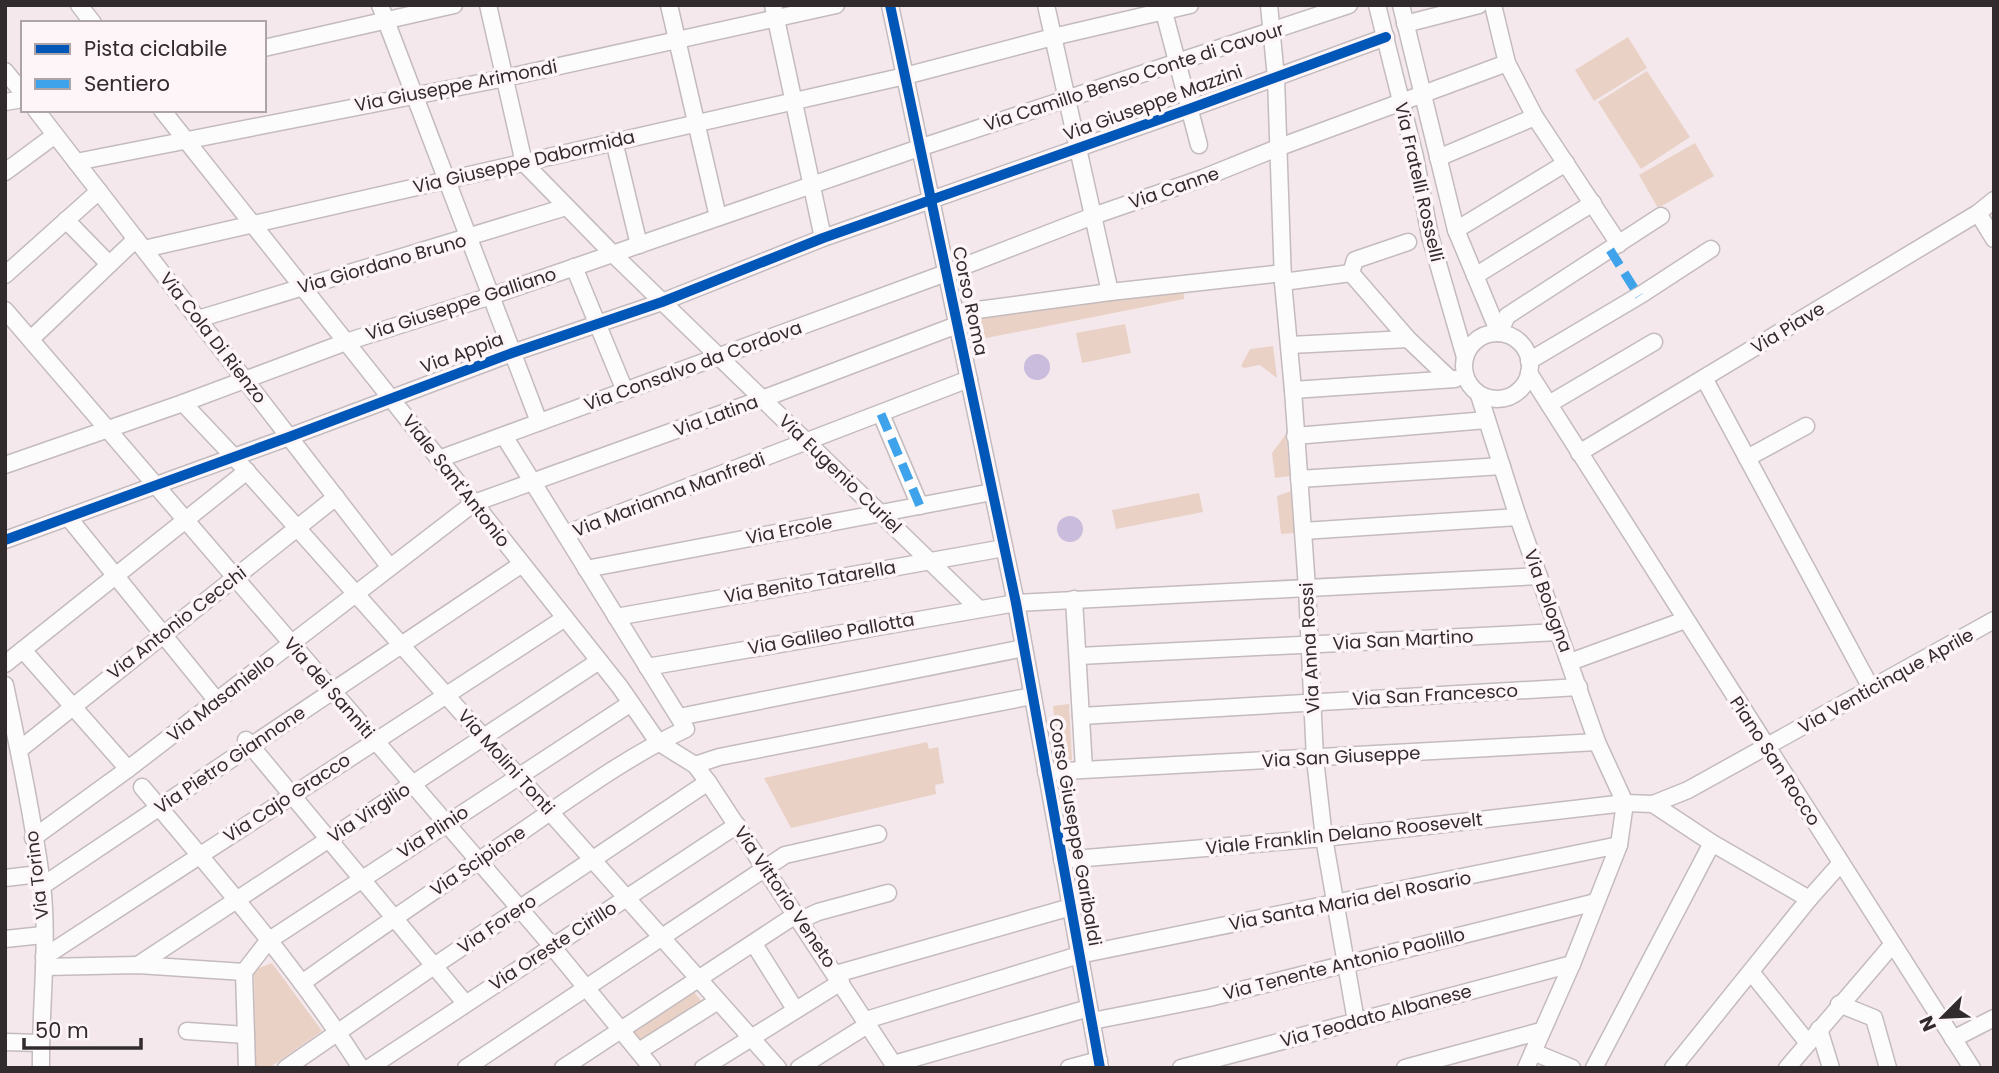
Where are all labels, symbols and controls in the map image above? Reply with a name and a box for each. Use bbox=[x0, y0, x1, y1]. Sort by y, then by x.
street label: Via Camillo Benso Conte di Cavour bbox=[981, 16, 1287, 137]
legend bbox=[21, 21, 266, 112]
text: Pista ciclabile bbox=[84, 34, 227, 63]
street label: Via Giuseppe Arimondi bbox=[352, 54, 559, 117]
street label: Via Giuseppe Mazzini bbox=[1060, 58, 1246, 147]
text: Sentiero bbox=[84, 69, 170, 98]
street label: Via Fratelli Rosselli bbox=[1389, 100, 1450, 264]
street label: Via Giuseppe Dabormida bbox=[410, 124, 637, 199]
street label: Via Canne bbox=[1125, 160, 1222, 215]
street label: Via Giordano Bruno bbox=[294, 227, 469, 300]
street label: Corso Roma bbox=[947, 244, 994, 358]
street label: Via Giuseppe Galliano bbox=[362, 261, 559, 346]
street label: Via Cola Di Rienzo bbox=[154, 267, 273, 408]
street label: Via Piave bbox=[1746, 296, 1829, 359]
street label: Via Consalvo da Cordova bbox=[580, 314, 805, 417]
street label: Via Appia bbox=[417, 326, 507, 379]
street label: Via Latina bbox=[670, 389, 762, 442]
street label: Via Eugenio Curiel bbox=[773, 408, 907, 539]
street label: Viale Sant'Antonio bbox=[397, 409, 516, 552]
street label: Via Marianna Manfredi bbox=[569, 446, 769, 543]
street label: Via Ercole bbox=[744, 509, 834, 550]
street label: Via Bologna bbox=[1518, 546, 1579, 656]
street label: Via Benito Tatarella bbox=[722, 554, 898, 609]
street label: Via Antonio Cecchi bbox=[102, 560, 252, 685]
street label: Via Anna Rossi bbox=[1294, 582, 1325, 714]
street label: Via Galileo Pallotta bbox=[746, 607, 916, 660]
street label: Via Venticinque Aprile bbox=[1794, 622, 1978, 739]
street label: Via San Martino bbox=[1332, 623, 1474, 656]
street label: Via dei Sanniti bbox=[278, 631, 381, 744]
street label: Via Masaniello bbox=[162, 648, 280, 748]
street label: Via San Francesco bbox=[1351, 678, 1519, 711]
street label: Piano San Rocco bbox=[1724, 691, 1827, 830]
street label: Via Pietro Giannone bbox=[149, 700, 310, 819]
street label: Via Molini Tonti bbox=[452, 704, 560, 820]
street label: Corso Giuseppe Garibaldi bbox=[1043, 716, 1108, 948]
street label: Via San Giuseppe bbox=[1261, 740, 1421, 773]
street label: Via Cajo Gracco bbox=[218, 747, 355, 848]
street label: Via Virgilio bbox=[323, 777, 415, 849]
street label: Via Plinio bbox=[392, 799, 473, 864]
street label: Viale Franklin Delano Roosevelt bbox=[1204, 807, 1484, 860]
street label: Via Scipione bbox=[425, 819, 530, 902]
street label: Via Vittorio Veneto bbox=[729, 821, 842, 973]
street label: Via Torino bbox=[19, 829, 54, 921]
street label: Via Santa Maria del Rosario bbox=[1227, 865, 1473, 936]
street label: Via Forero bbox=[452, 888, 541, 959]
street label: Via Oreste Cirillo bbox=[484, 895, 621, 996]
street label: Via Tenente Antonio Paolillo bbox=[1220, 921, 1467, 1006]
street label: Via Teodato Albanese bbox=[1277, 978, 1474, 1053]
north arrow bbox=[1908, 982, 1978, 1052]
scale bar bbox=[24, 1006, 142, 1050]
text: N bbox=[1913, 1012, 1943, 1036]
text: 50 m bbox=[35, 1016, 89, 1045]

